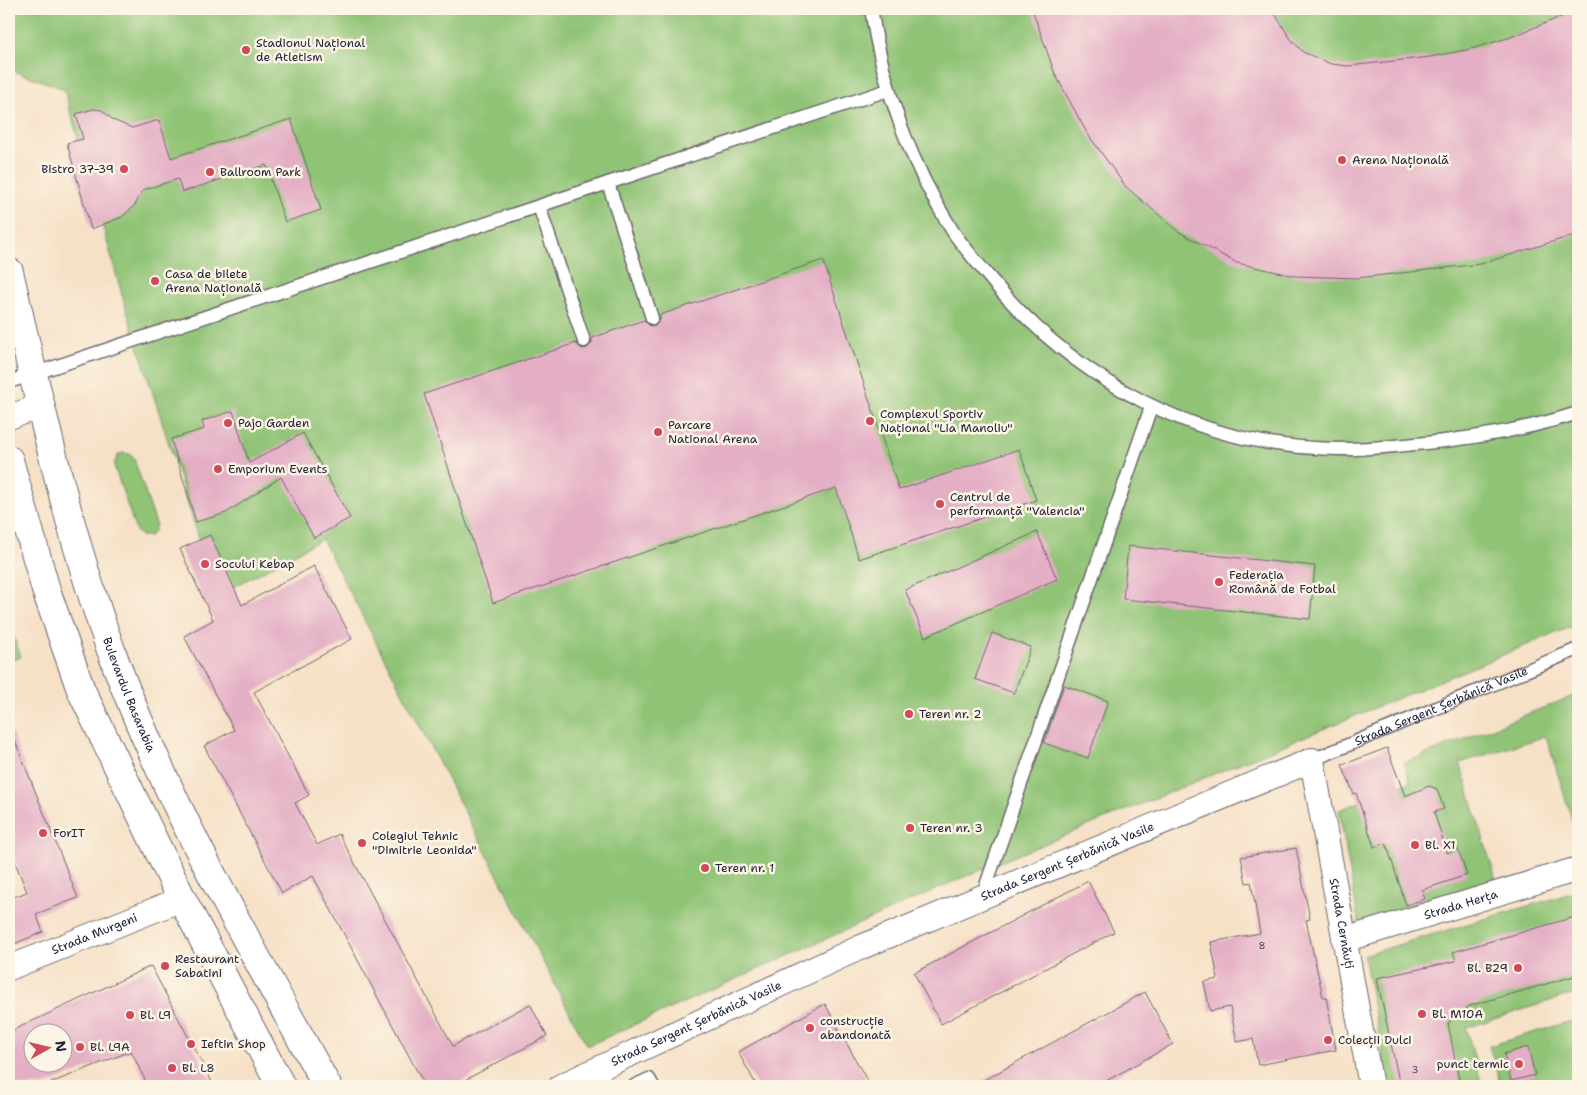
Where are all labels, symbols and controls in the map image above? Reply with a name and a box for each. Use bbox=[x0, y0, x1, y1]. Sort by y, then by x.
place label: Stadionul Național de Atletism bbox=[256, 35, 365, 65]
marker: Stadionul Național de Atletism bbox=[240, 44, 252, 56]
place label: Arena Națională bbox=[1352, 152, 1449, 168]
marker: Arena Națională bbox=[1336, 154, 1348, 166]
place label: Bistro 37-39 bbox=[41, 161, 114, 177]
marker: Bistro 37-39 bbox=[118, 163, 130, 175]
place label: Ballroom Park bbox=[220, 164, 301, 180]
marker: Ballroom Park bbox=[204, 166, 216, 178]
place label: Casa de bilete Arena Națională bbox=[165, 266, 262, 296]
marker: Casa de bilete Arena Națională bbox=[149, 275, 161, 287]
place label: Complexul Sportiv Național "Lia Manoliu" bbox=[880, 406, 1013, 436]
place label: Pajo Garden bbox=[238, 415, 309, 431]
marker: Complexul Sportiv Național "Lia Manoliu" bbox=[864, 415, 876, 427]
marker: Pajo Garden bbox=[222, 417, 234, 429]
place label: Parcare National Arena bbox=[668, 417, 758, 447]
marker: Parcare National Arena bbox=[652, 426, 664, 438]
place label: Emporium Events bbox=[228, 461, 328, 477]
marker: Emporium Events bbox=[212, 463, 224, 475]
place label: Centrul de performanță "Valencia" bbox=[950, 489, 1085, 519]
marker: Centrul de performanță "Valencia" bbox=[934, 498, 946, 510]
place label: Socului Kebap bbox=[215, 556, 295, 572]
marker: Socului Kebap bbox=[199, 558, 211, 570]
place label: Federația Română de Fotbal bbox=[1229, 567, 1336, 597]
marker: Federația Română de Fotbal bbox=[1213, 576, 1225, 588]
street label: Bulevardul Basarabia bbox=[99, 635, 160, 755]
street label: Strada Sergent Șerbănică Vasile bbox=[1352, 663, 1531, 749]
place label: Teren nr. 2 bbox=[919, 706, 982, 722]
marker: Teren nr. 2 bbox=[903, 708, 915, 720]
street label: Strada Sergent Șerbănică Vasile bbox=[978, 818, 1157, 905]
place label: Teren nr. 3 bbox=[920, 820, 983, 836]
marker: Teren nr. 3 bbox=[904, 822, 916, 834]
place label: ForIT bbox=[53, 825, 86, 841]
marker: ForIT bbox=[37, 827, 49, 839]
place label: Colegiul Tehnic "Dimitrie Leonida" bbox=[372, 828, 477, 858]
marker: Colegiul Tehnic "Dimitrie Leonida" bbox=[356, 837, 368, 849]
place label: Bl. X1 bbox=[1425, 837, 1456, 853]
marker: Bl. X1 bbox=[1409, 839, 1421, 851]
place label: Teren nr. 1 bbox=[715, 860, 774, 876]
marker: Teren nr. 1 bbox=[699, 862, 711, 874]
street label: Strada Cernăuți bbox=[1326, 877, 1358, 970]
street label: Strada Herța bbox=[1422, 886, 1500, 923]
street label: Strada Murgeni bbox=[49, 910, 140, 958]
house number: 8 bbox=[1259, 939, 1266, 952]
place label: Restaurant Sabatini bbox=[175, 951, 239, 981]
marker: Restaurant Sabatini bbox=[159, 960, 171, 972]
place label: Bl. B29 bbox=[1467, 960, 1508, 976]
marker: Bl. B29 bbox=[1512, 962, 1524, 974]
street label: Strada Sergent Șerbănică Vasile bbox=[608, 977, 784, 1070]
place label: Bl. M10A bbox=[1432, 1006, 1483, 1022]
place label: Bl. L9 bbox=[140, 1007, 171, 1023]
marker: Bl. M10A bbox=[1416, 1008, 1428, 1020]
marker: Bl. L9 bbox=[124, 1009, 136, 1021]
place label: construcție abandonată bbox=[820, 1013, 891, 1043]
north arrow bbox=[22, 1022, 72, 1072]
marker: construcție abandonată bbox=[804, 1022, 816, 1034]
place label: Colecții Dulci bbox=[1338, 1032, 1412, 1048]
marker: Colecții Dulci bbox=[1322, 1034, 1334, 1046]
place label: Ieftin Shop bbox=[201, 1036, 266, 1052]
marker: Ieftin Shop bbox=[185, 1038, 197, 1050]
text: N bbox=[51, 1039, 71, 1053]
place label: Bl. L9A bbox=[90, 1039, 130, 1055]
marker: Bl. L9A bbox=[74, 1041, 86, 1053]
place label: punct termic bbox=[1437, 1056, 1509, 1072]
marker: punct termic bbox=[1513, 1058, 1525, 1070]
place label: Bl. L8 bbox=[182, 1060, 215, 1076]
marker: Bl. L8 bbox=[166, 1062, 178, 1074]
house number: 3 bbox=[1412, 1063, 1419, 1076]

